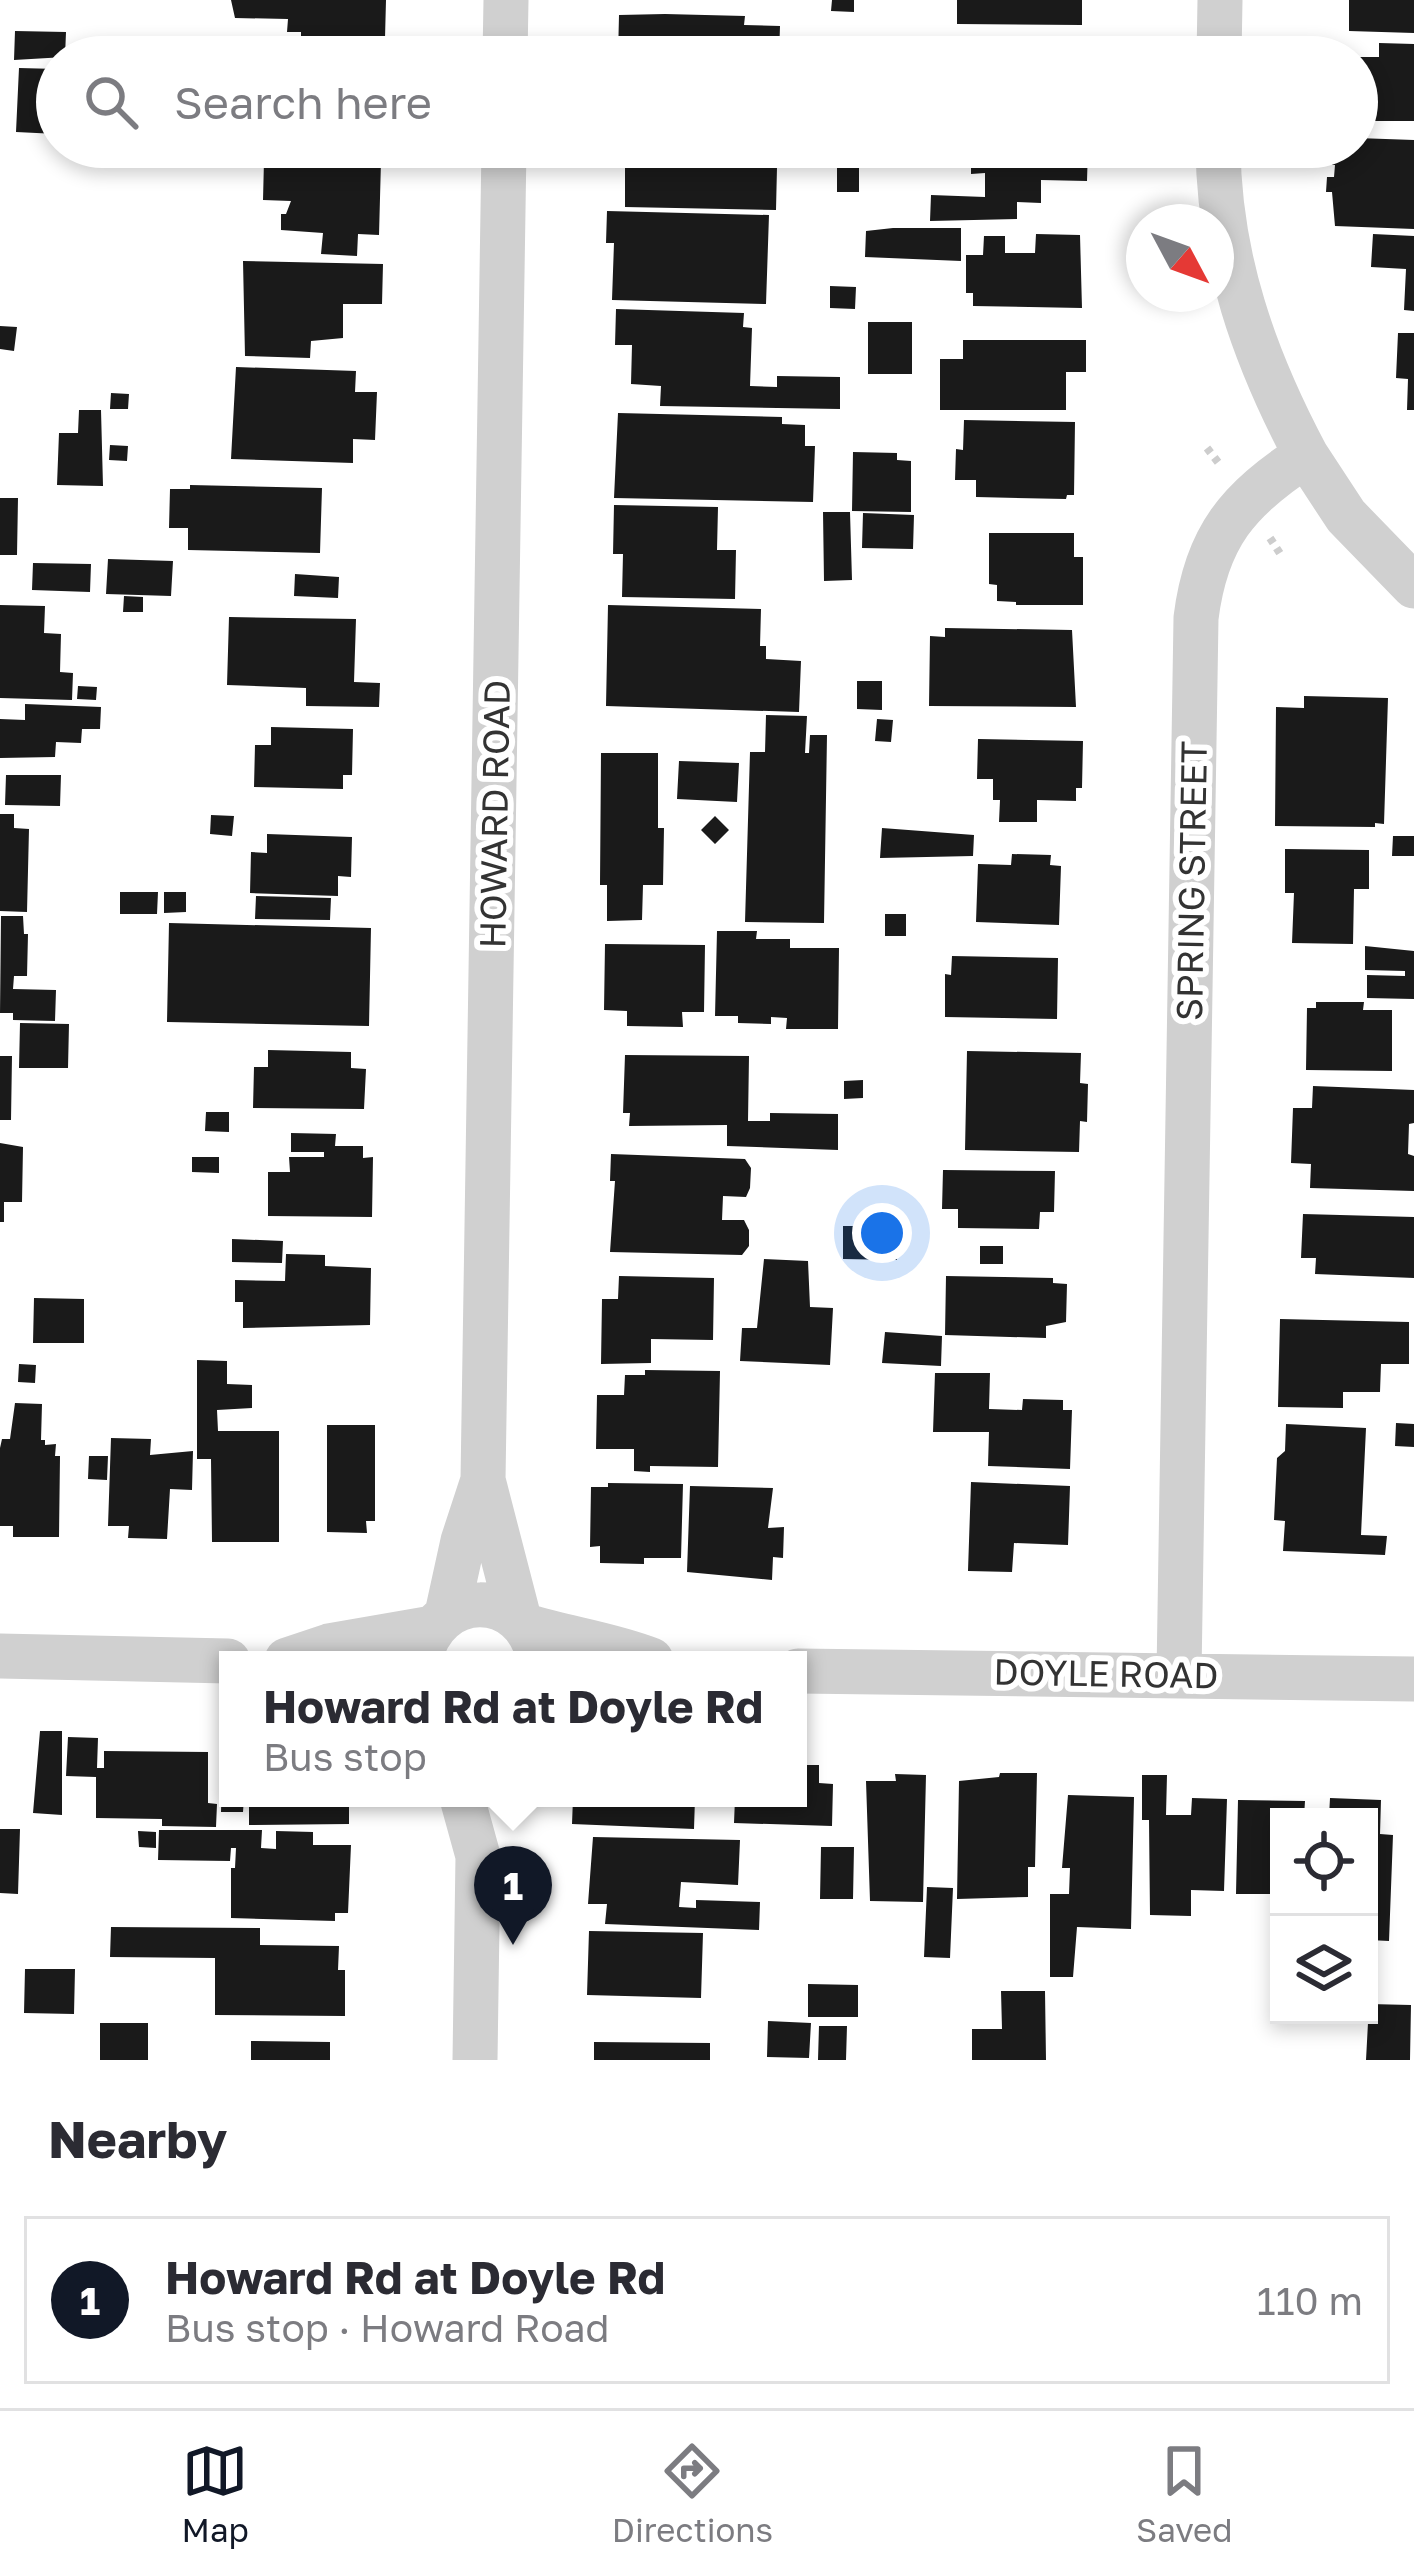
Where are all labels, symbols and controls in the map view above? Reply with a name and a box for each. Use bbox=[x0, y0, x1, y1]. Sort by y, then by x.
search box bbox=[36, 36, 1378, 168]
icon: search bbox=[78, 69, 144, 135]
text: Search here bbox=[174, 75, 432, 129]
north arrow bbox=[1126, 204, 1234, 312]
street label: HOWARD ROAD bbox=[470, 679, 518, 949]
street label: SPRING STREET bbox=[1167, 741, 1215, 1021]
your location bbox=[852, 1203, 912, 1263]
street label: DOYLE ROAD bbox=[993, 1650, 1219, 1696]
popup bbox=[219, 1651, 807, 1807]
text: Howard Rd at Doyle Rd bbox=[263, 1679, 763, 1733]
text: Bus stop bbox=[263, 1733, 427, 1780]
map controls bbox=[1270, 1808, 1378, 2024]
button: locate bbox=[1270, 1808, 1378, 1916]
pin: 1 bbox=[474, 1846, 552, 1945]
button: layers bbox=[1270, 1916, 1378, 2024]
text: Nearby bbox=[48, 2108, 227, 2169]
text: Howard Rd at Doyle Rd bbox=[165, 2250, 665, 2304]
text: 1 bbox=[80, 2277, 100, 2324]
text: 110 m bbox=[1257, 2277, 1363, 2324]
text: Bus stop · Howard Road bbox=[165, 2304, 610, 2351]
tab: Map bbox=[182, 2438, 249, 2549]
tab: Directions bbox=[612, 2438, 773, 2549]
tab: Saved bbox=[1136, 2438, 1232, 2549]

